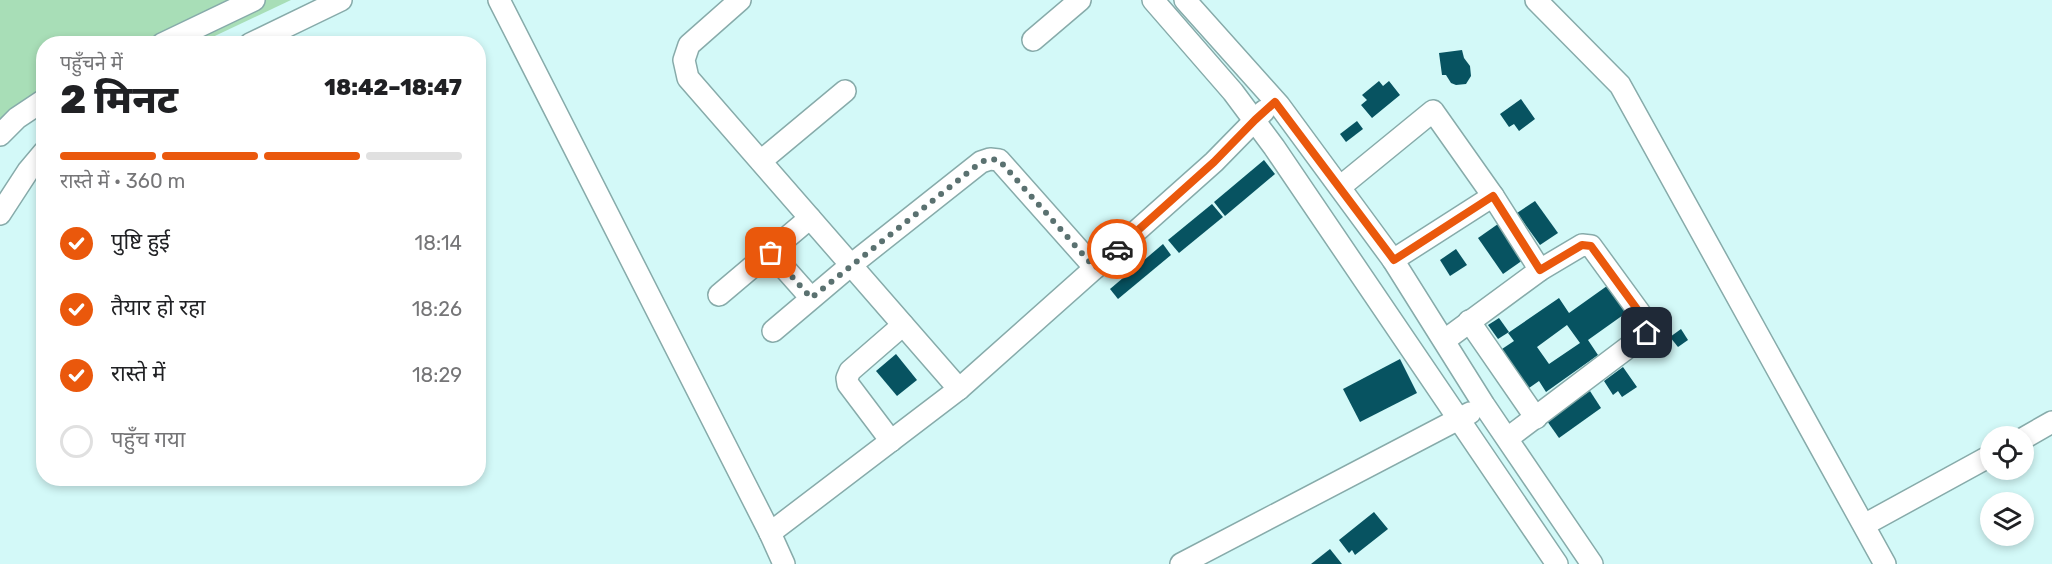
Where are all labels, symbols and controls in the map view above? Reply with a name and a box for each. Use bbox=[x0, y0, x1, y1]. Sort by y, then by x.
text: पहुँचने में bbox=[60, 51, 123, 75]
text: 18:42–18:47 bbox=[324, 74, 462, 101]
text: 2 मिनट bbox=[60, 77, 178, 123]
text: रास्ते में · 360 m bbox=[60, 169, 185, 193]
courier bbox=[1087, 219, 1147, 279]
icon: check bbox=[60, 227, 93, 260]
pin bbox=[745, 227, 796, 278]
text: पुष्टि हुई bbox=[111, 228, 170, 255]
text: 18:14 bbox=[415, 231, 462, 255]
icon: car bbox=[1101, 233, 1134, 266]
icon: bag bbox=[754, 236, 787, 269]
icon: check bbox=[60, 293, 93, 326]
text: तैयार हो रहा bbox=[111, 294, 206, 321]
text: 18:26 bbox=[412, 297, 462, 321]
pin bbox=[1621, 307, 1672, 358]
icon: home bbox=[1630, 316, 1663, 349]
icon: check bbox=[60, 359, 93, 392]
text: रास्ते में bbox=[111, 360, 165, 387]
text: 18:29 bbox=[412, 363, 462, 387]
text: पहुँच गया bbox=[111, 426, 185, 453]
map controls bbox=[1980, 426, 2034, 546]
button: locate bbox=[1980, 426, 2034, 480]
button: layers bbox=[1980, 492, 2034, 546]

